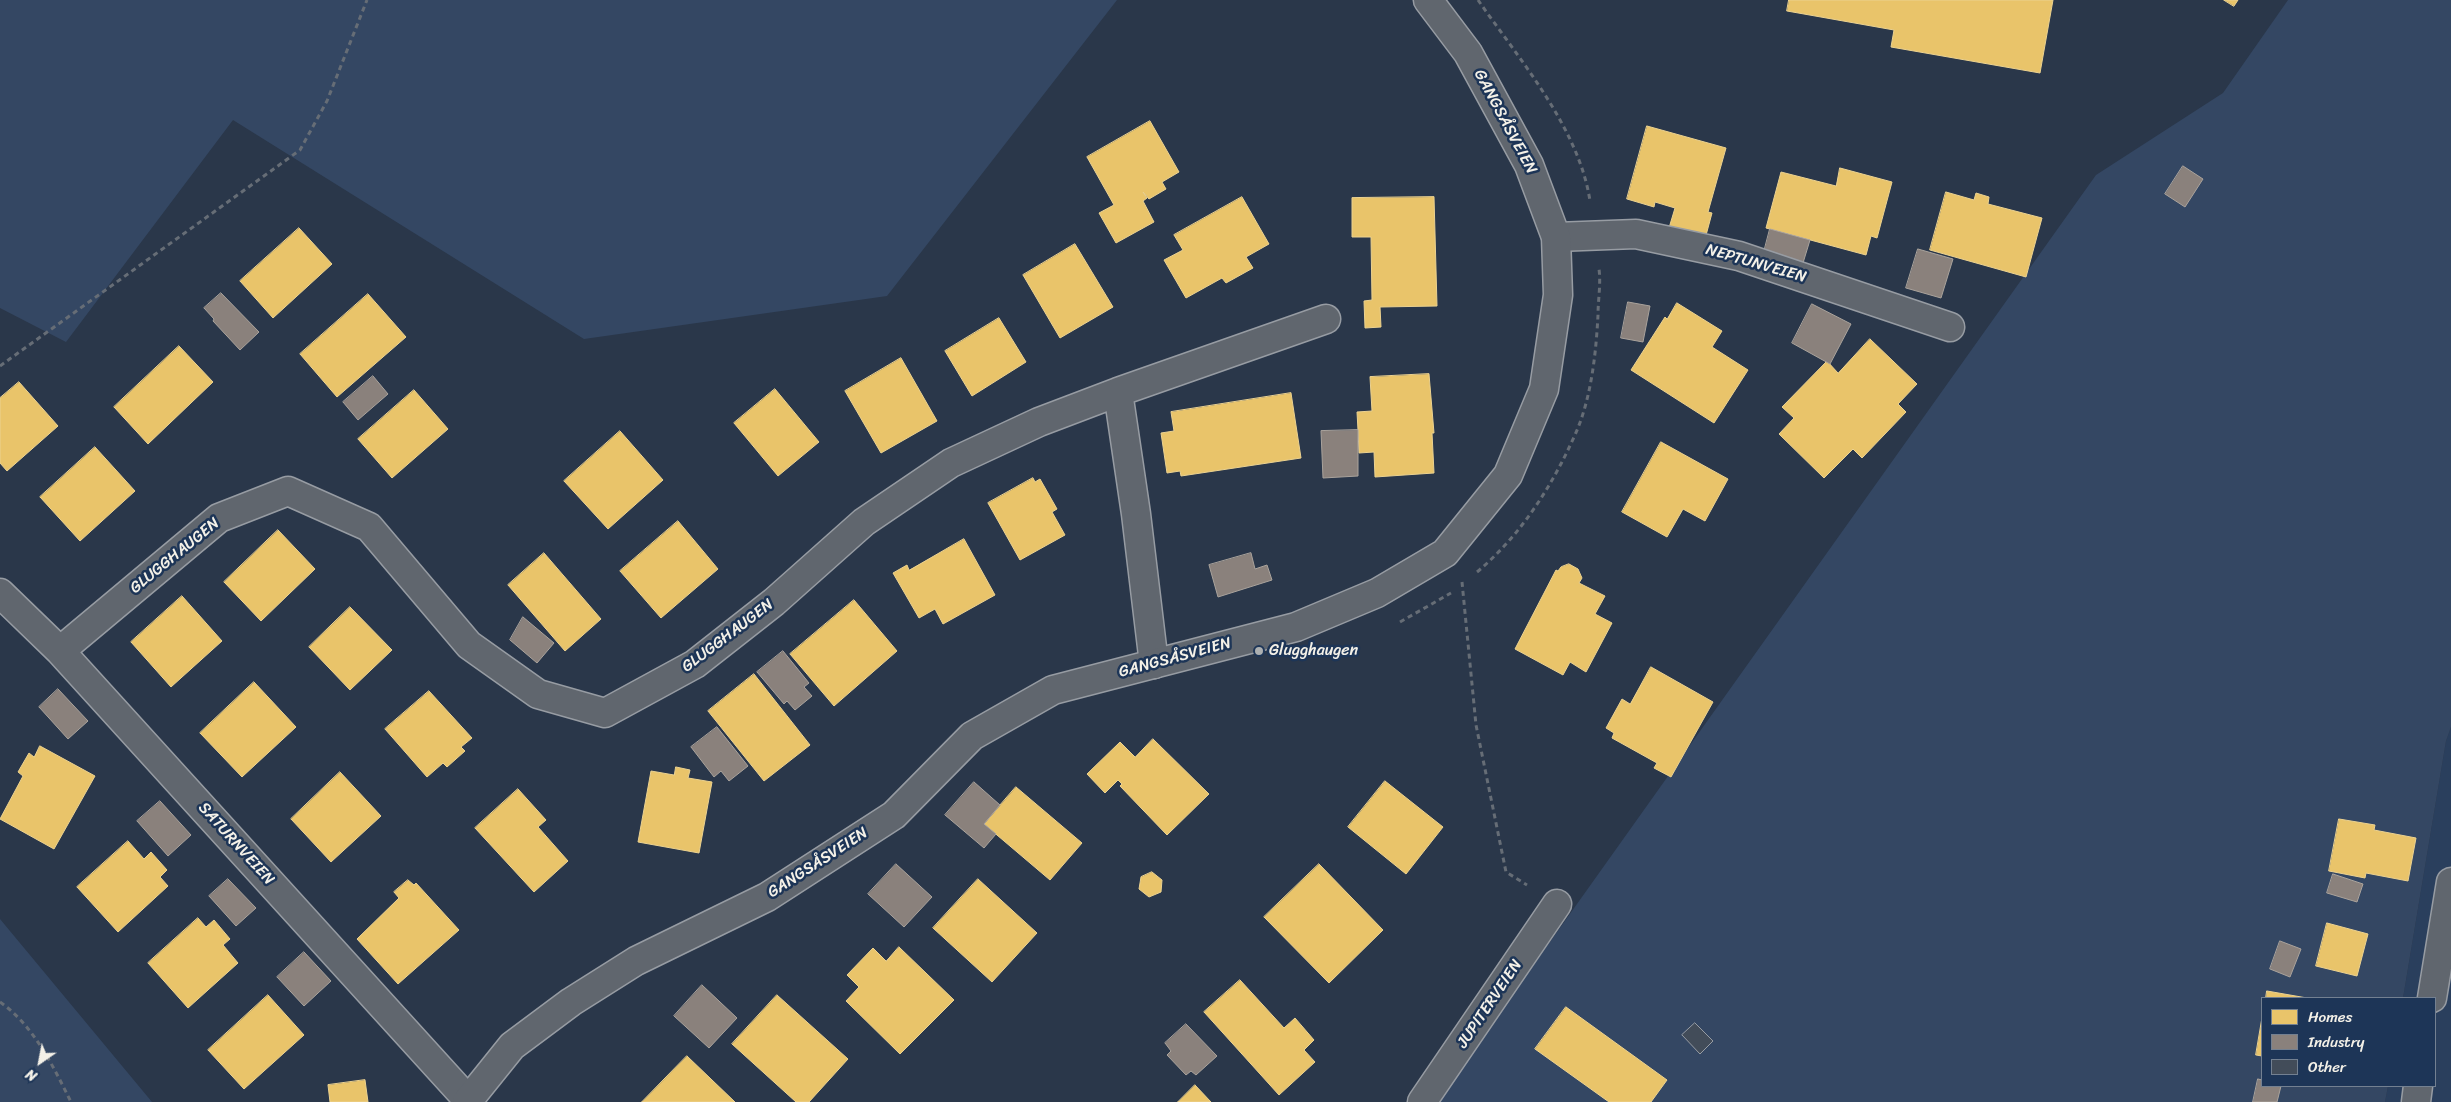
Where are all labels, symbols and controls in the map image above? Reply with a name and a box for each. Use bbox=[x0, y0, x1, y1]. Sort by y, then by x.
street label: GANGSÅSVEIEN bbox=[1469, 66, 1541, 178]
street label: NEPTUNVEIEN bbox=[1704, 240, 1808, 288]
street label: GLUGGHAUGEN bbox=[126, 514, 224, 598]
street label: GLUGGHAUGEN bbox=[678, 595, 778, 677]
street label: GANGSÅSVEIEN bbox=[1117, 634, 1233, 682]
place label: Glugghaugen bbox=[1269, 641, 1358, 661]
marker: Glugghaugen bbox=[1253, 645, 1265, 657]
street label: SATURNVEIEN bbox=[194, 799, 278, 889]
street label: GANGSÅSVEIEN bbox=[764, 823, 872, 903]
street label: JUPITERVEIEN bbox=[1453, 956, 1527, 1052]
legend bbox=[2261, 997, 2436, 1087]
text: Homes bbox=[2308, 1004, 2352, 1030]
text: Industry bbox=[2308, 1029, 2365, 1055]
north arrow bbox=[15, 1037, 65, 1087]
text: Other bbox=[2308, 1054, 2346, 1080]
text: N bbox=[21, 1062, 42, 1088]

